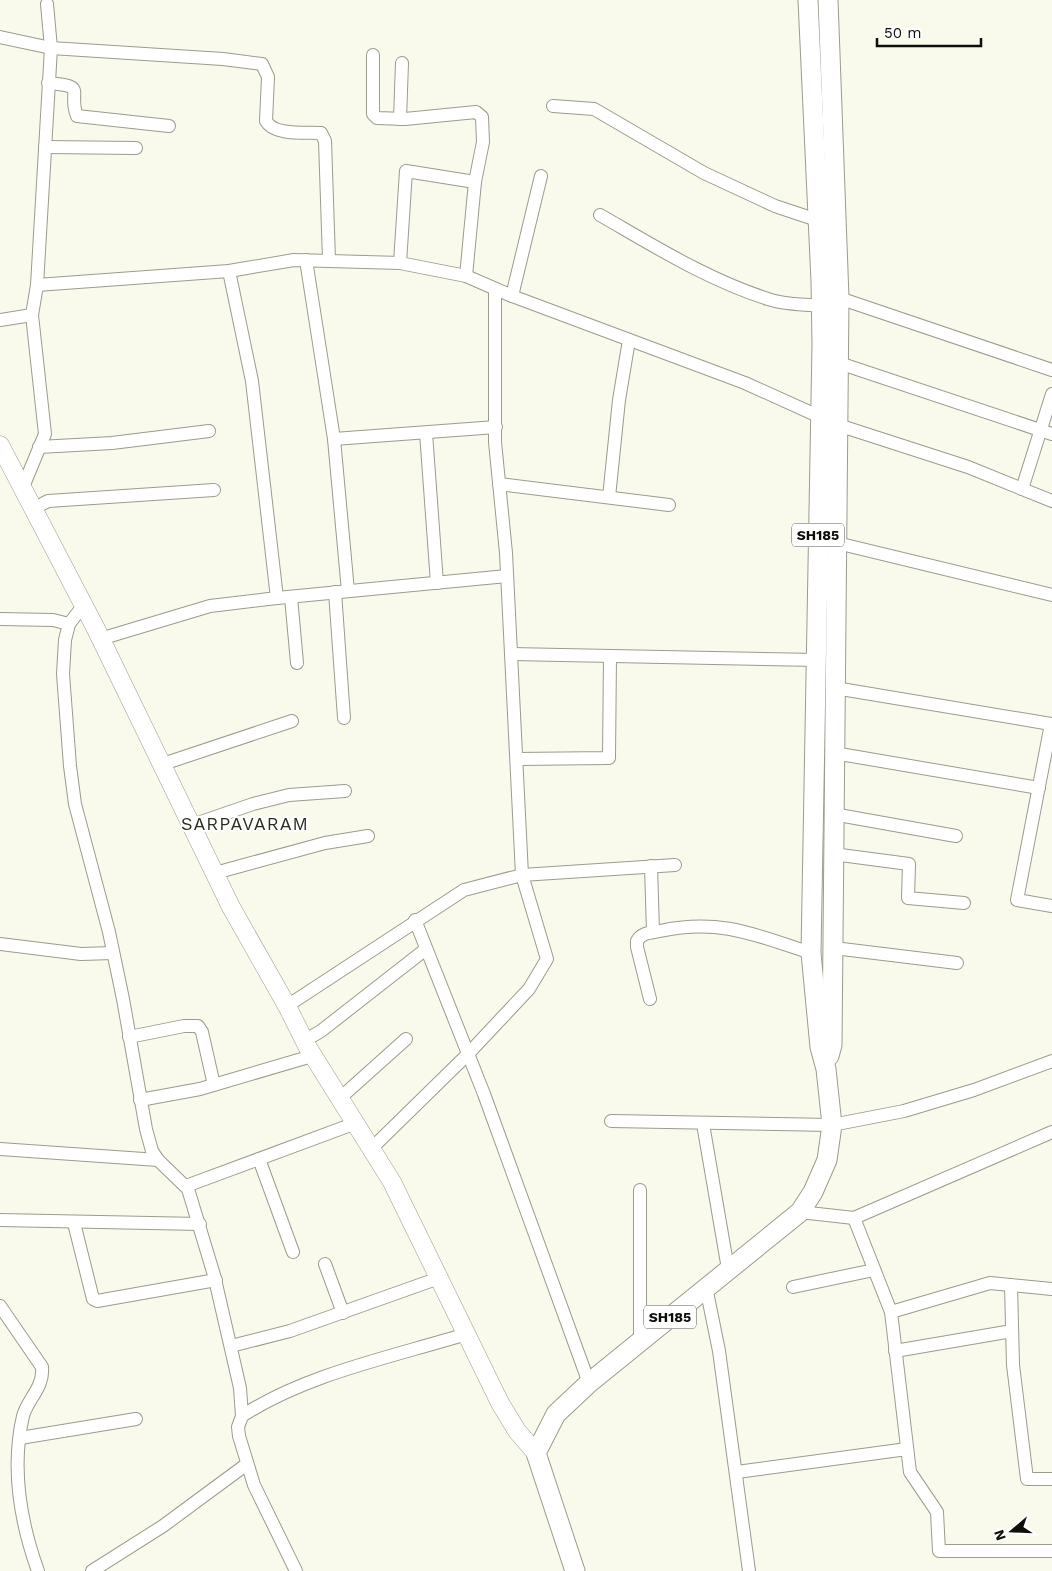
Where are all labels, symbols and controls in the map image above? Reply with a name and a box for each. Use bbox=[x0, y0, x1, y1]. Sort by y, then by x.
scale bar bbox=[877, 15, 981, 47]
text: 50 m bbox=[884, 24, 921, 42]
road number: SH185 bbox=[792, 524, 844, 546]
district label: SARPAVARAM bbox=[181, 813, 309, 834]
road number: SH185 bbox=[644, 1305, 696, 1328]
north arrow bbox=[987, 1506, 1037, 1556]
text: N bbox=[990, 1528, 1009, 1543]

